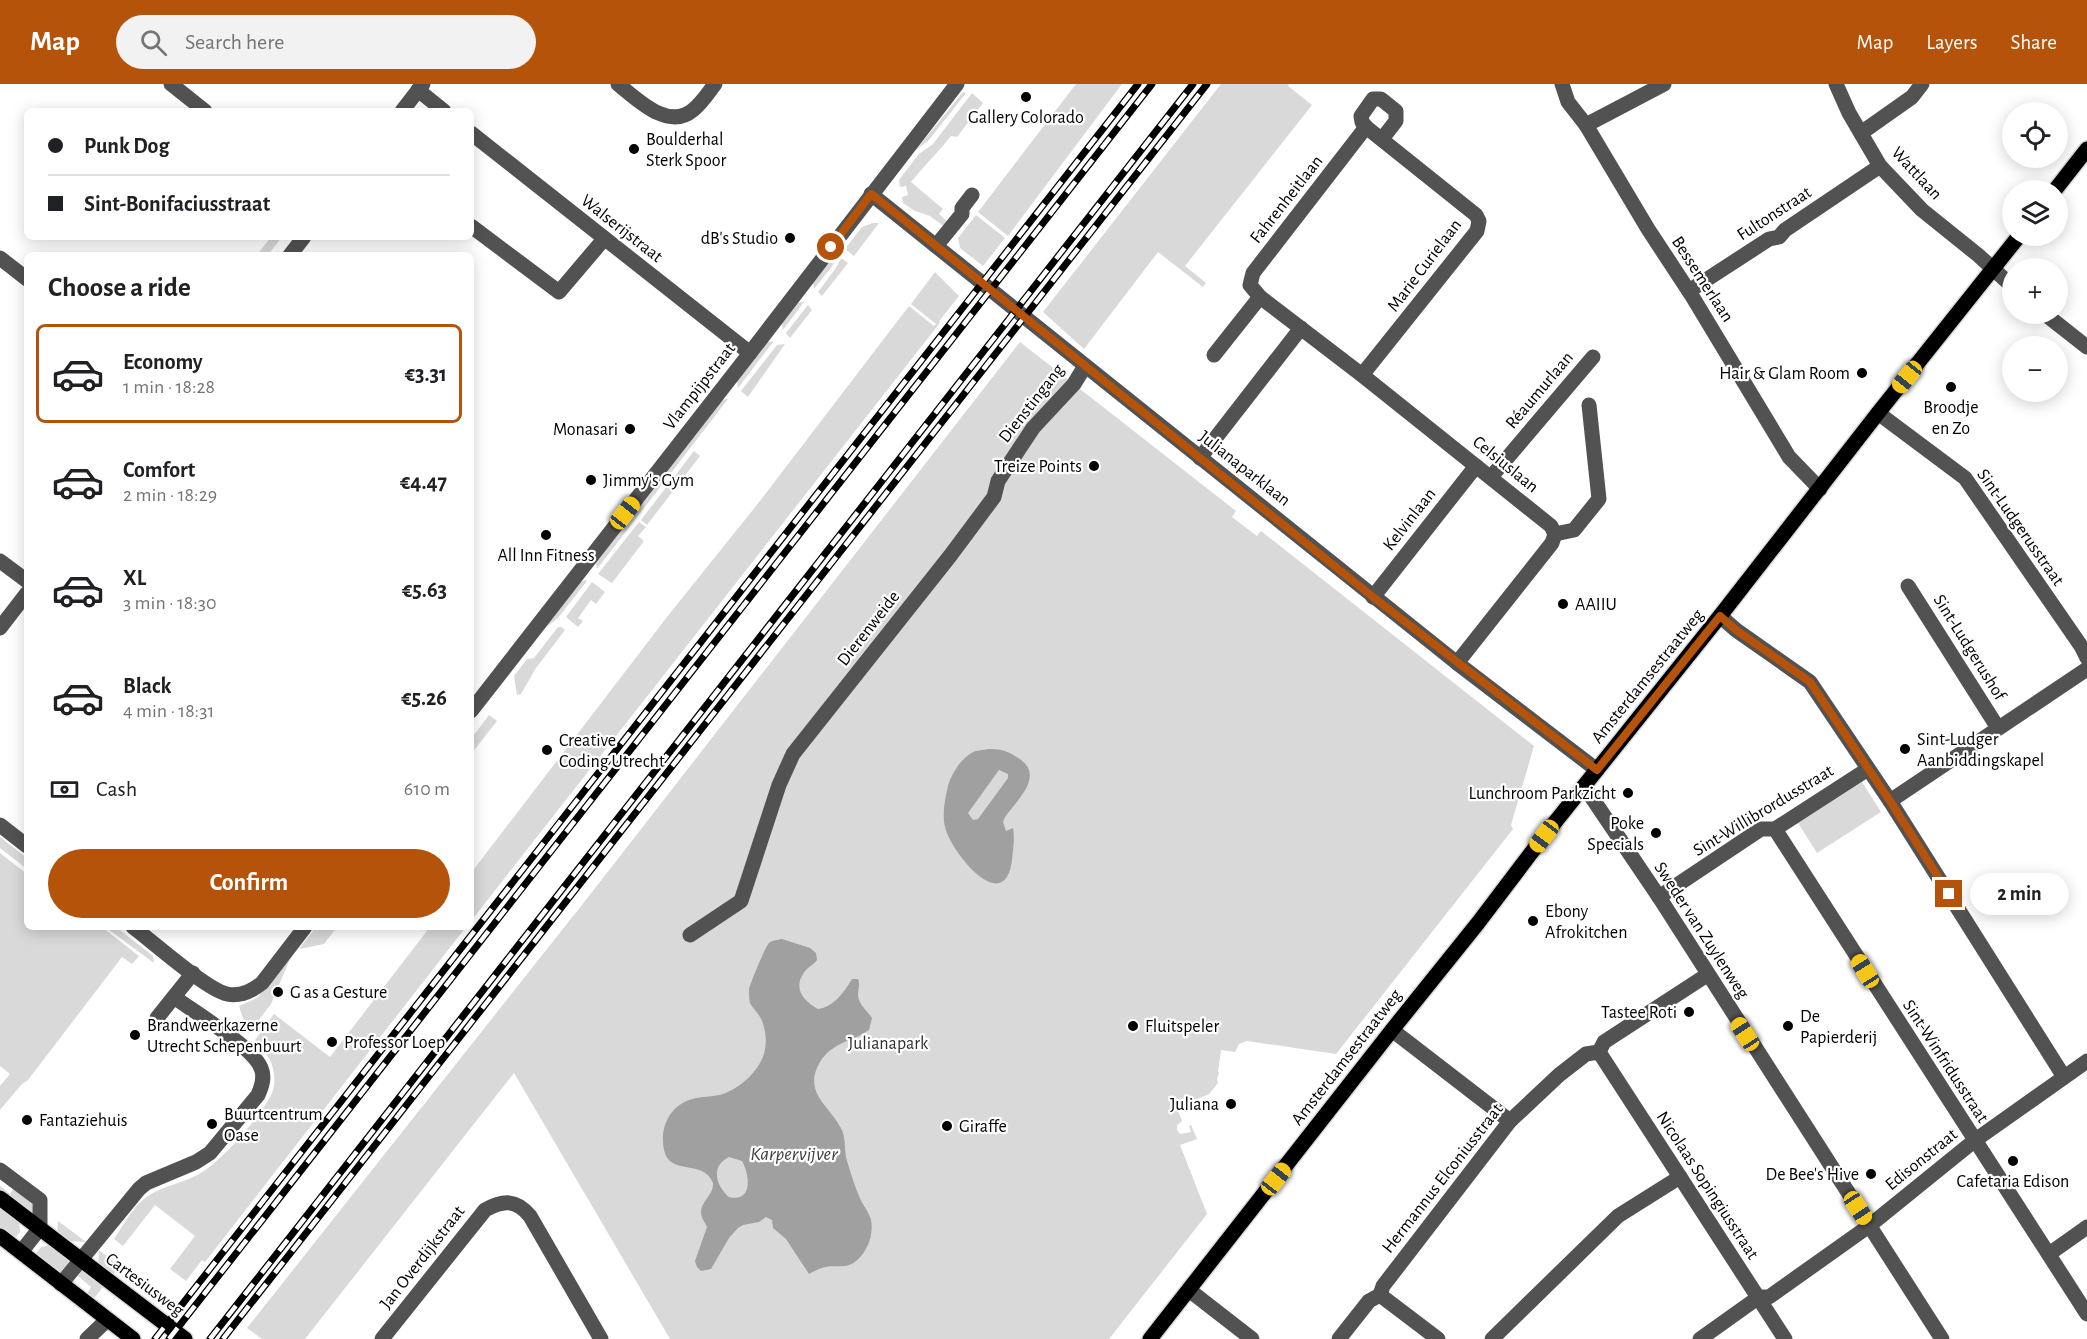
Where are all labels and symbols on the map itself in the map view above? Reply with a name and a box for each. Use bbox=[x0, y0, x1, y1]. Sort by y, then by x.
marker: Gallery Colorado bbox=[1019, 90, 1033, 104]
place label: Gallery Colorado bbox=[968, 109, 1084, 127]
place label: Boulderhal Sterk Spoor bbox=[646, 131, 726, 170]
marker: Boulderhal Sterk Spoor bbox=[627, 142, 641, 156]
street label: Wattlaan bbox=[1887, 144, 1945, 204]
street label: Fahrenheitlaan bbox=[1247, 152, 1327, 247]
street label: Fultonstraat bbox=[1734, 183, 1815, 244]
street label: Walserijstraat bbox=[577, 191, 666, 266]
street label: Marie Curielaan bbox=[1384, 216, 1465, 315]
place label: dB's Studio bbox=[701, 230, 778, 248]
marker: dB's Studio bbox=[783, 231, 797, 245]
route start bbox=[817, 233, 844, 260]
street label: Bessemerlaan bbox=[1668, 233, 1736, 326]
street label: Vlampijpstraat bbox=[660, 340, 739, 433]
street label: Réaumurlaan bbox=[1503, 349, 1577, 433]
car bbox=[1889, 357, 1925, 397]
street label: Dienstingang bbox=[996, 361, 1068, 446]
place label: Hair & Glam Room bbox=[1719, 365, 1850, 383]
marker: Hair & Glam Room bbox=[1855, 366, 1869, 380]
marker: Broodje en Zo bbox=[1944, 380, 1958, 394]
place label: Broodje en Zo bbox=[1923, 399, 1979, 438]
place label: Monasari bbox=[553, 421, 618, 439]
marker: Monasari bbox=[623, 422, 637, 436]
street label: Julianaparklaan bbox=[1195, 428, 1294, 510]
street label: Celsiuslaan bbox=[1469, 433, 1542, 497]
place label: Treize Points bbox=[994, 458, 1082, 476]
marker: Treize Points bbox=[1087, 459, 1101, 473]
street label: Sint-Ludgerusstraat bbox=[1973, 466, 2067, 589]
place label: Jimmy's Gym bbox=[603, 472, 694, 490]
marker: Jimmy's Gym bbox=[584, 473, 598, 487]
street label: Kelvinlaan bbox=[1380, 485, 1440, 554]
car bbox=[607, 493, 643, 533]
marker: All Inn Fitness bbox=[539, 528, 553, 542]
place label: All Inn Fitness bbox=[497, 547, 595, 565]
street label: Dierenweide bbox=[834, 588, 903, 669]
street label: Sint-Ludgerushof bbox=[1930, 592, 2010, 705]
place label: AAIIU bbox=[1575, 596, 1617, 614]
marker: AAIIU bbox=[1556, 597, 1570, 611]
street label: Amsterdamsestraatweg bbox=[1588, 606, 1707, 747]
place label: Sint-Ludger Aanbiddingskapel bbox=[1917, 731, 2044, 770]
place label: Creative Coding Utrecht bbox=[559, 732, 665, 771]
marker: Sint-Ludger Aanbiddingskapel bbox=[1898, 742, 1912, 756]
marker: Creative Coding Utrecht bbox=[540, 743, 554, 757]
street label: Sint-Willibrordusstraat bbox=[1690, 762, 1837, 860]
place label: Lunchroom Parkzicht bbox=[1469, 785, 1616, 803]
marker: Lunchroom Parkzicht bbox=[1621, 786, 1635, 800]
place label: Poke Specials bbox=[1587, 815, 1644, 854]
car bbox=[1526, 816, 1562, 856]
marker: Poke Specials bbox=[1649, 826, 1663, 840]
street label: Sweder van Zuylenweg bbox=[1650, 859, 1752, 1002]
callout: 2 min bbox=[1970, 873, 2069, 915]
route end bbox=[1935, 880, 1962, 907]
place label: Ebony Afrokitchen bbox=[1545, 903, 1627, 942]
marker: Ebony Afrokitchen bbox=[1526, 914, 1540, 928]
car bbox=[1848, 951, 1882, 991]
place label: G as a Gesture bbox=[290, 984, 387, 1002]
marker: G as a Gesture bbox=[271, 985, 285, 999]
street label: Amsterdamsestraatweg bbox=[1288, 986, 1405, 1129]
street label: Sint-Winfridusstraat bbox=[1899, 997, 1992, 1126]
place label: Tastee Roti bbox=[1601, 1004, 1677, 1022]
marker: Tastee Roti bbox=[1682, 1005, 1696, 1019]
place label: De Papierderij bbox=[1800, 1008, 1877, 1047]
car bbox=[1728, 1014, 1762, 1054]
place label: Brandweerkazerne Utrecht Schepenbuurt bbox=[147, 1017, 302, 1056]
place label: Fluitspeler bbox=[1145, 1018, 1219, 1036]
marker: Fluitspeler bbox=[1126, 1019, 1140, 1033]
marker: De Papierderij bbox=[1781, 1019, 1795, 1033]
marker: Brandweerkazerne Utrecht Schepenbuurt bbox=[128, 1028, 142, 1042]
place label: Professor Loep bbox=[344, 1034, 445, 1052]
marker: Professor Loep bbox=[325, 1035, 339, 1049]
park label: Julianapark bbox=[848, 1035, 929, 1053]
place label: Juliana bbox=[1170, 1096, 1219, 1114]
marker: Juliana bbox=[1224, 1097, 1238, 1111]
street label: Hermannus Elconiusstraat bbox=[1379, 1100, 1507, 1257]
place label: Buurtcentrum Oase bbox=[224, 1106, 323, 1145]
street label: Nicolaas Sopingiusstraat bbox=[1653, 1108, 1762, 1263]
place label: Fantaziehuis bbox=[39, 1112, 127, 1130]
marker: Fantaziehuis bbox=[20, 1113, 34, 1127]
marker: Buurtcentrum Oase bbox=[205, 1117, 219, 1131]
place label: Giraffe bbox=[959, 1118, 1007, 1136]
marker: Giraffe bbox=[940, 1119, 954, 1133]
street label: Edisonstraat bbox=[1882, 1125, 1961, 1194]
water label: Karpervijver bbox=[750, 1144, 838, 1164]
marker: Cafetaria Edison bbox=[2006, 1154, 2020, 1168]
car bbox=[1258, 1159, 1294, 1199]
place label: De Bee's Hive bbox=[1766, 1166, 1859, 1184]
marker: De Bee's Hive bbox=[1864, 1167, 1878, 1181]
place label: Cafetaria Edison bbox=[1957, 1173, 2069, 1191]
car bbox=[1841, 1188, 1875, 1228]
street label: Jan Overdijkstraat bbox=[377, 1202, 469, 1313]
street label: Cartesiusweg bbox=[102, 1250, 187, 1320]

